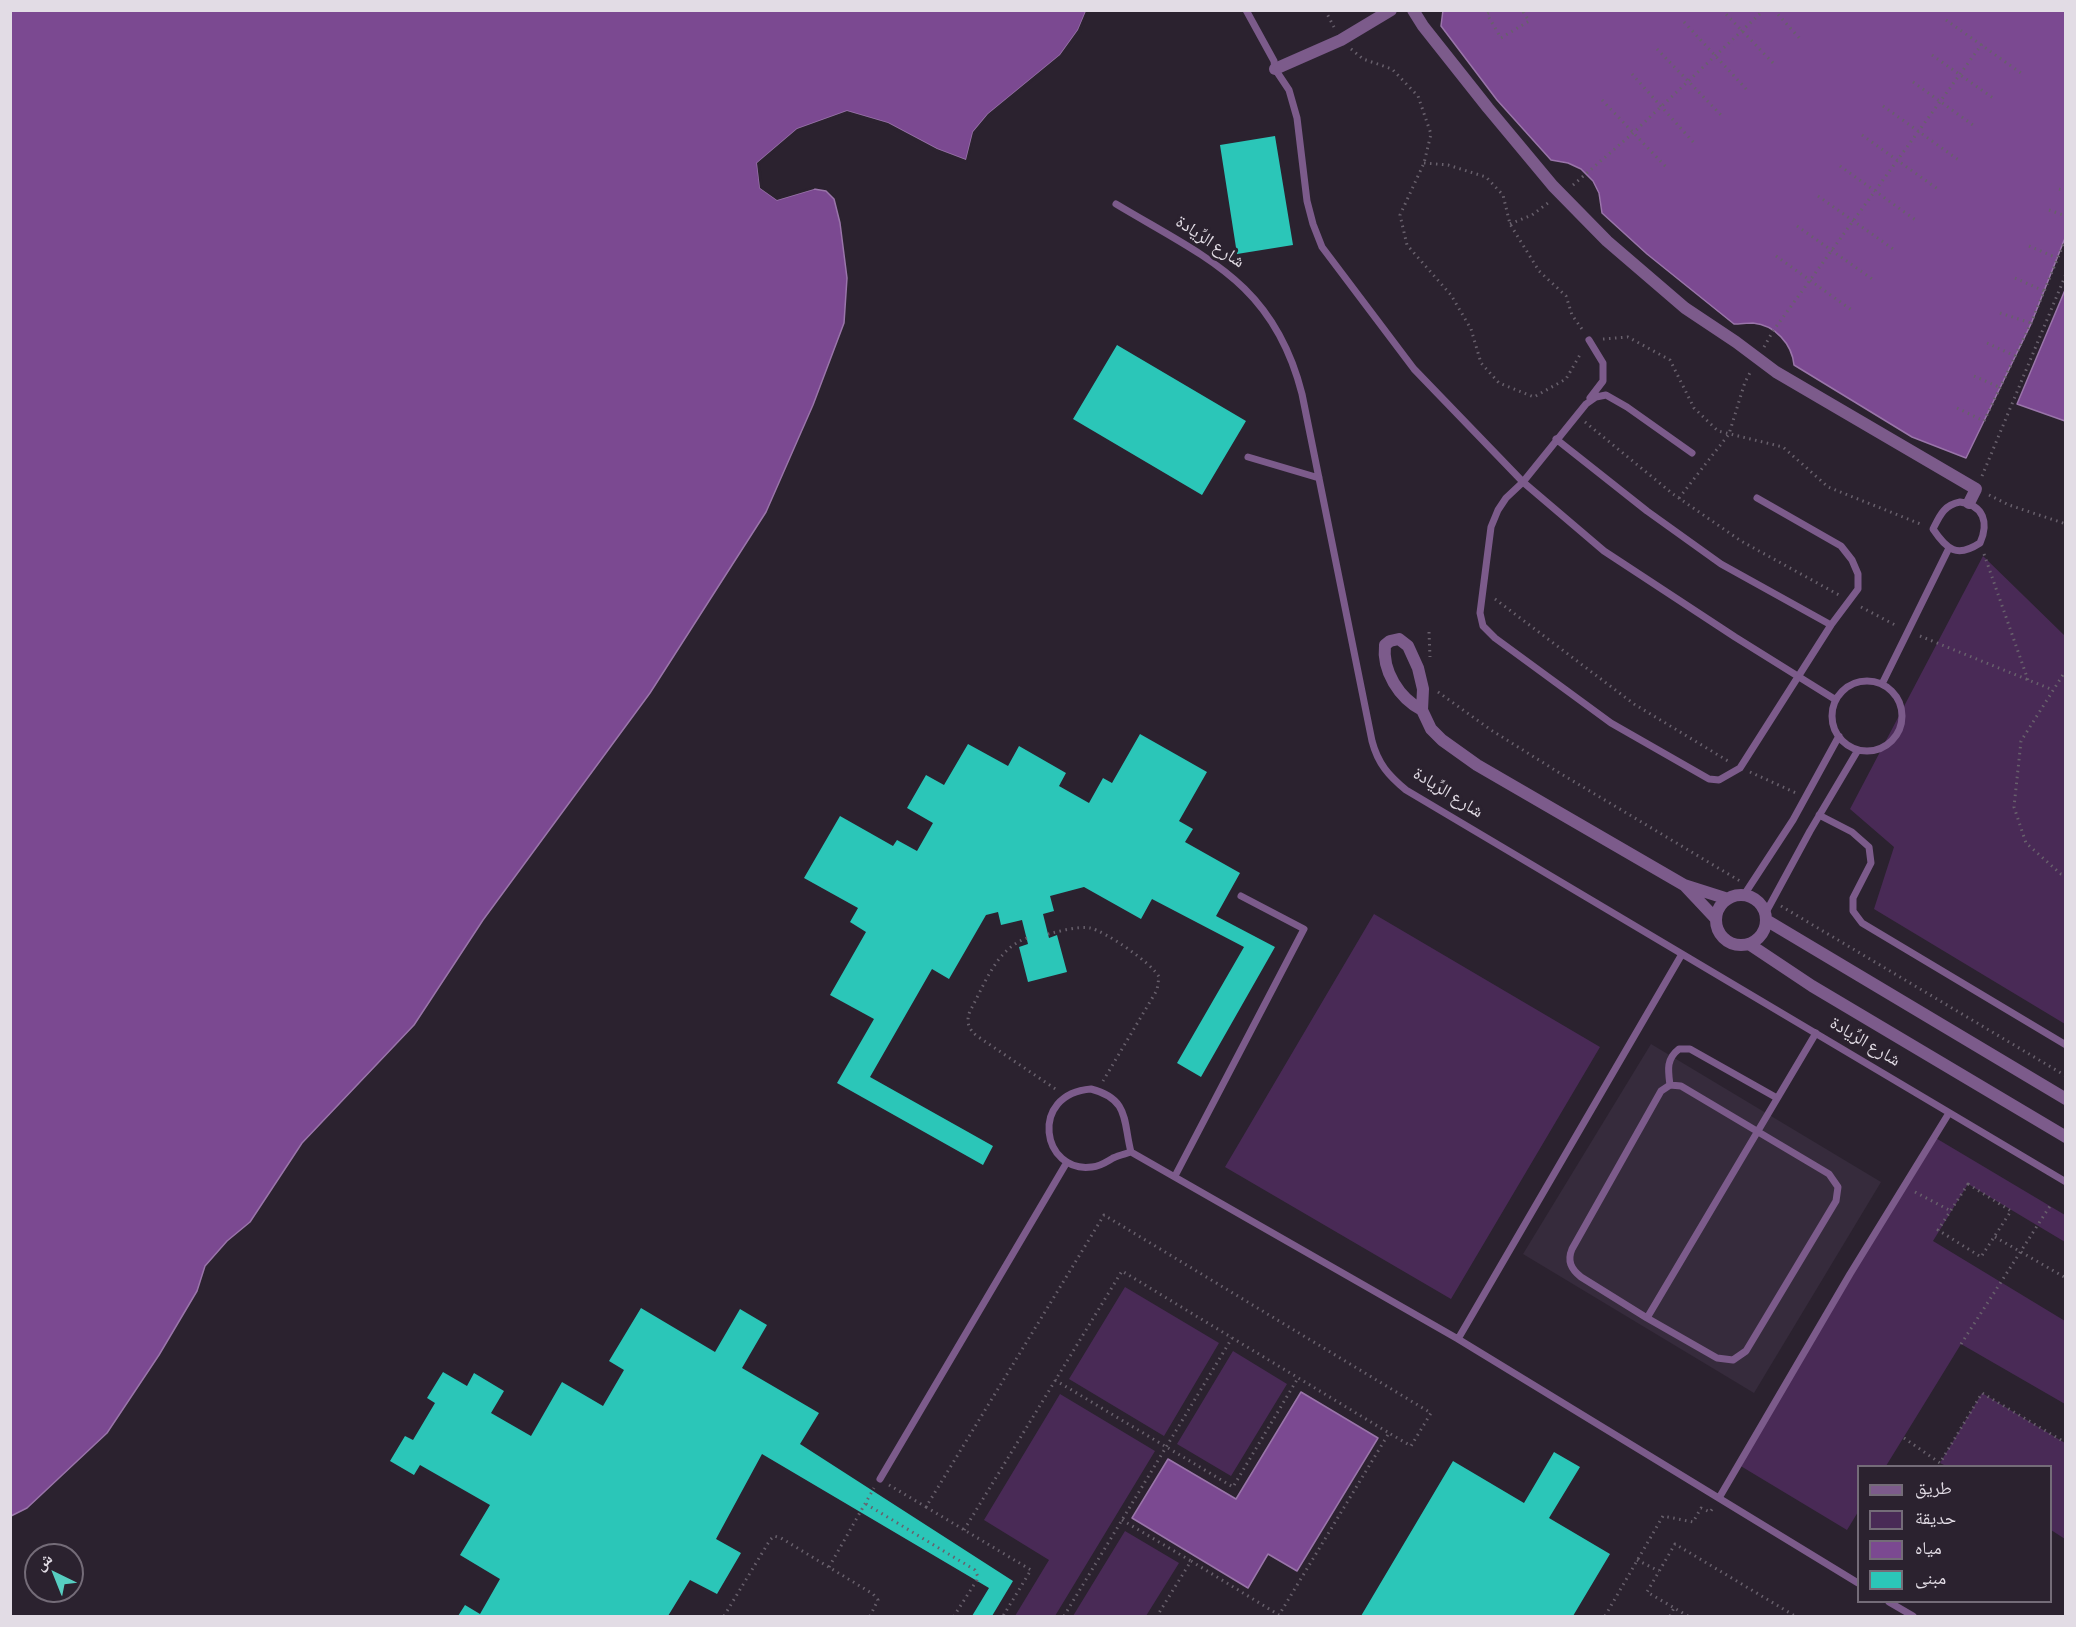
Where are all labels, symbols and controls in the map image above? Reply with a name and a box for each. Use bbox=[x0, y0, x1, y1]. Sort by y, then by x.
street label: شارع الرِّيادة bbox=[1171, 211, 1249, 273]
street label: شارع الرِّيادة bbox=[1409, 763, 1487, 823]
street label: شارع الرِّيادة bbox=[1826, 1012, 1904, 1072]
legend bbox=[1857, 1465, 2052, 1603]
text: طريق bbox=[1915, 1475, 1952, 1499]
text: حديقة bbox=[1915, 1505, 1956, 1529]
text: مياه bbox=[1915, 1535, 1942, 1559]
north arrow bbox=[24, 1543, 84, 1603]
text: ش bbox=[29, 1547, 57, 1575]
text: مبنى bbox=[1915, 1565, 1946, 1589]

